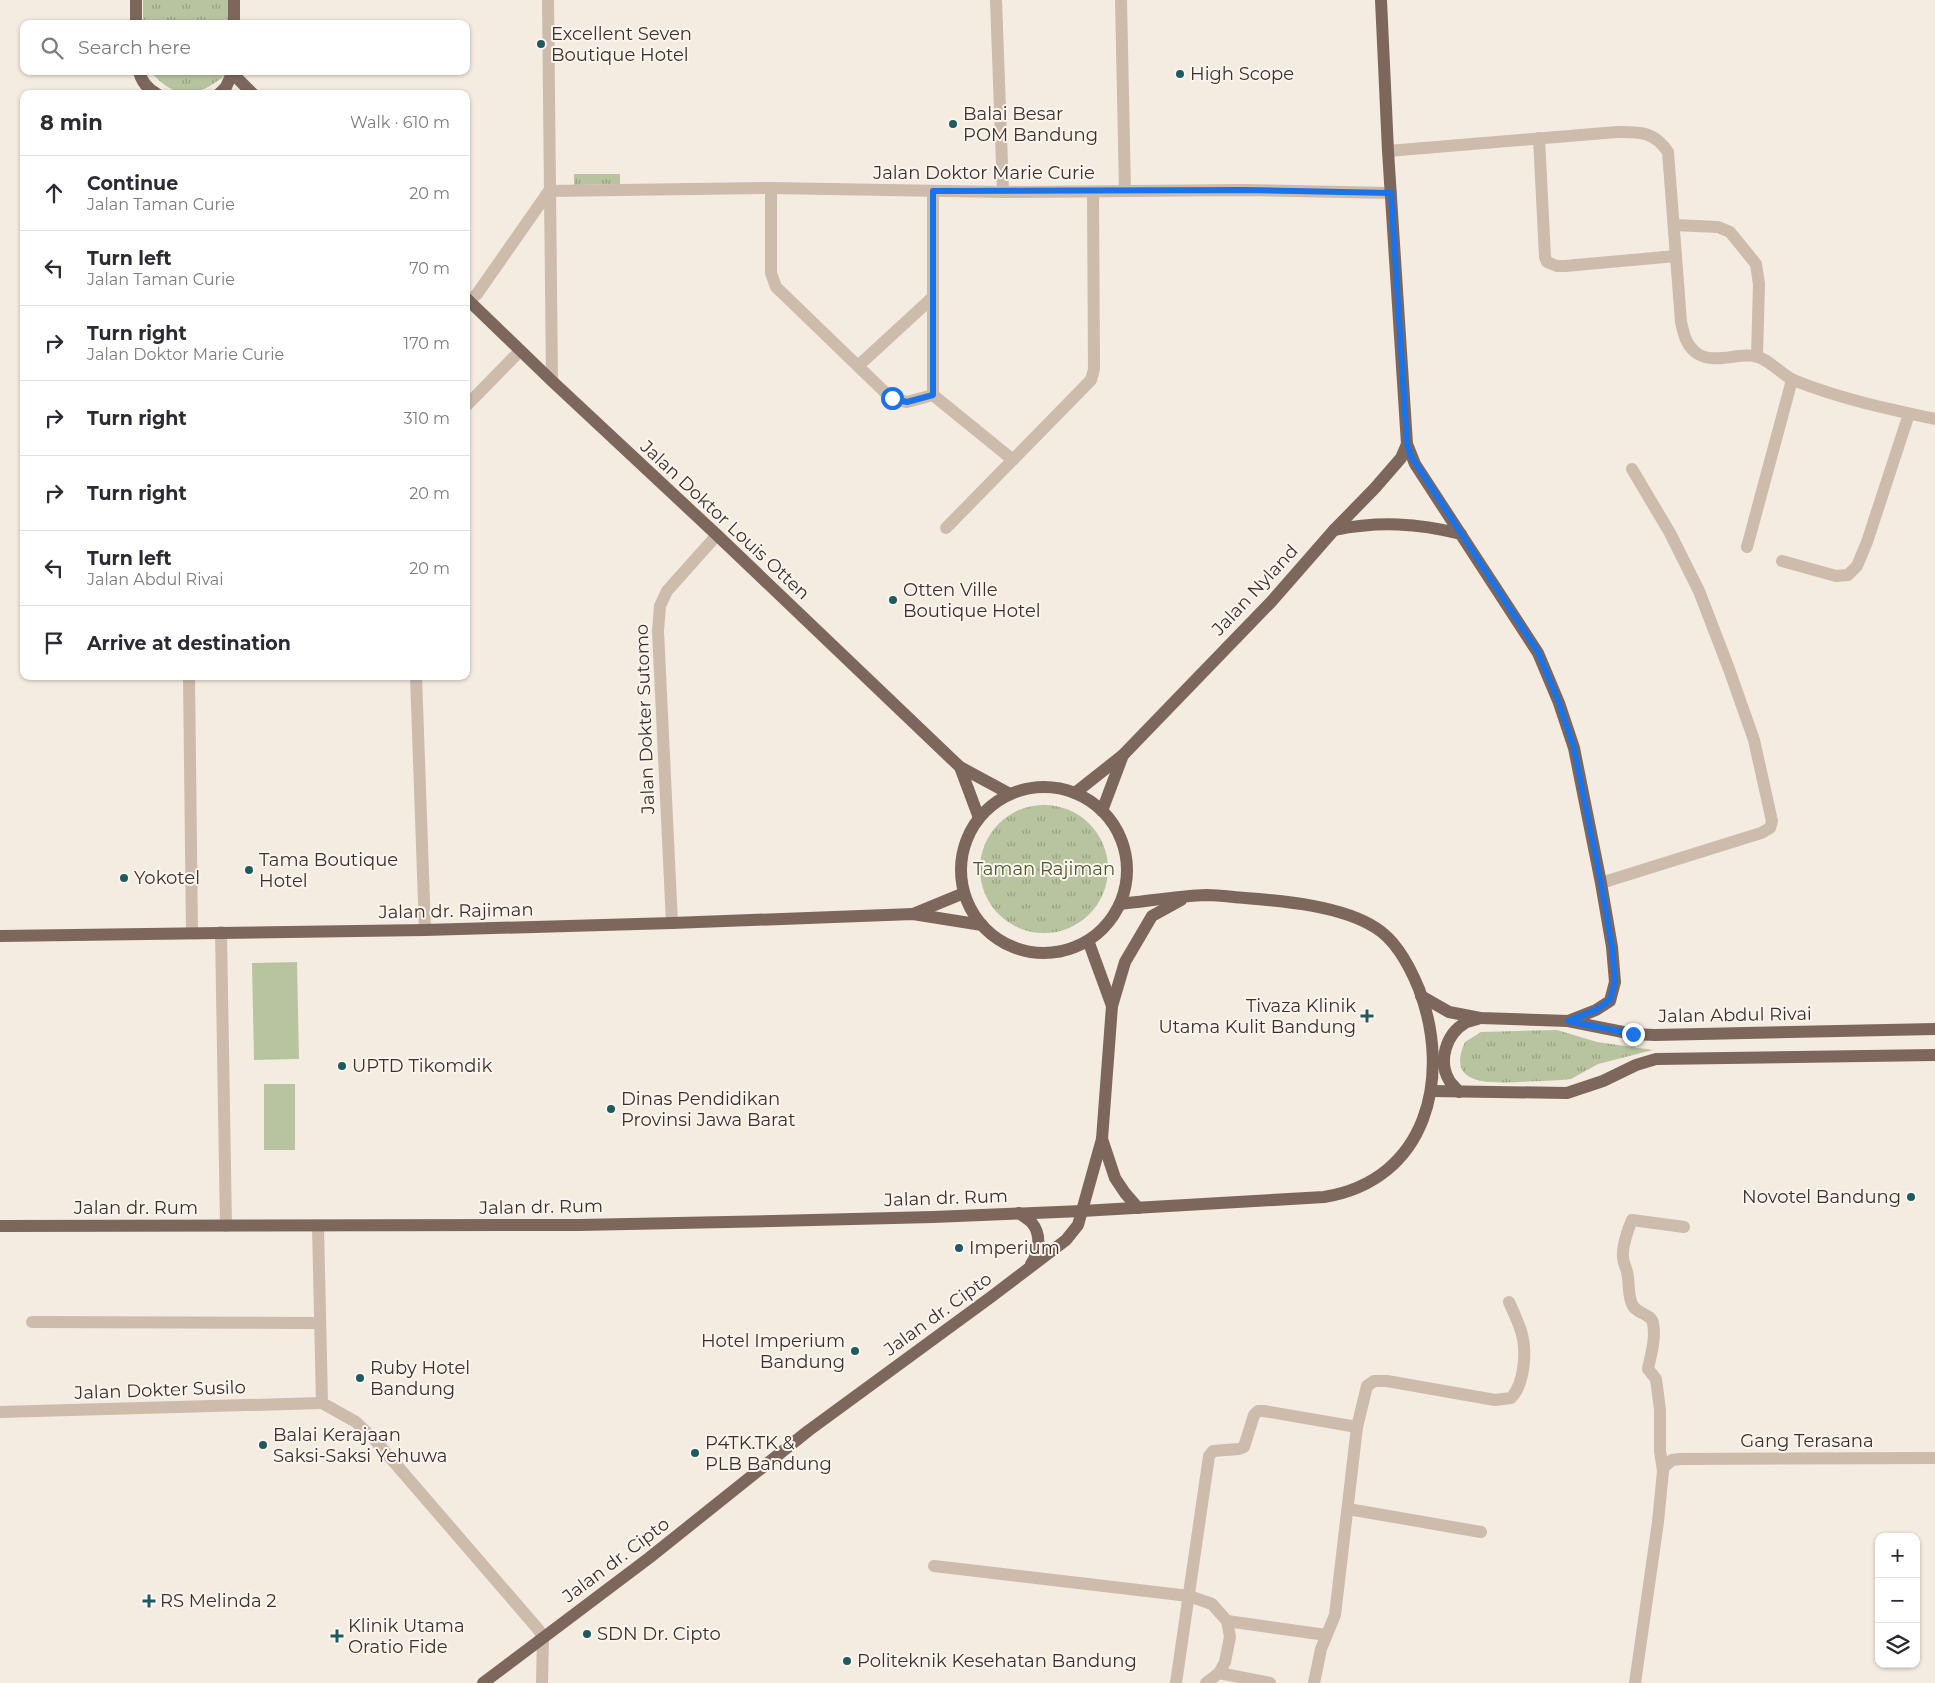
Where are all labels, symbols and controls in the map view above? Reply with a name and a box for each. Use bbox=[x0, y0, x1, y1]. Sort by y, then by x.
search box bbox=[20, 20, 470, 75]
place label: Excellent Seven Boutique Hotel bbox=[551, 23, 692, 66]
icon: search bbox=[38, 34, 66, 62]
text: Search here bbox=[78, 36, 191, 59]
marker: Excellent Seven Boutique Hotel bbox=[535, 38, 547, 50]
place label: High Scope bbox=[1190, 63, 1294, 85]
marker: High Scope bbox=[1174, 68, 1186, 80]
place label: Balai Besar POM Bandung bbox=[963, 103, 1098, 146]
text: 8 min bbox=[40, 110, 103, 135]
text: Walk · 610 m bbox=[350, 113, 450, 132]
marker: Balai Besar POM Bandung bbox=[947, 118, 959, 130]
street label: Jalan Doktor Marie Curie bbox=[872, 162, 1095, 184]
text: Continue bbox=[87, 172, 178, 195]
icon: ahead bbox=[40, 179, 68, 207]
text: 20 m bbox=[409, 184, 450, 203]
text: Jalan Taman Curie bbox=[87, 195, 235, 214]
text: Turn left bbox=[87, 247, 172, 270]
icon: left bbox=[40, 254, 68, 282]
text: 70 m bbox=[409, 259, 450, 278]
text: Jalan Taman Curie bbox=[87, 270, 235, 289]
text: Turn right bbox=[87, 322, 187, 345]
icon: right bbox=[40, 329, 68, 357]
text: 170 m bbox=[403, 334, 450, 353]
text: Jalan Doktor Marie Curie bbox=[87, 345, 284, 364]
route start bbox=[881, 387, 904, 410]
icon: right bbox=[40, 404, 68, 432]
text: Turn right bbox=[87, 407, 187, 430]
text: 310 m bbox=[403, 409, 450, 428]
street label: Jalan Doktor Louis Otten bbox=[635, 435, 814, 604]
icon: right bbox=[40, 479, 68, 507]
text: Turn right bbox=[87, 482, 187, 505]
text: 20 m bbox=[409, 484, 450, 503]
street label: Jalan Nyland bbox=[1207, 540, 1303, 641]
text: Turn left bbox=[87, 547, 172, 570]
icon: left bbox=[40, 554, 68, 582]
text: 20 m bbox=[409, 559, 450, 578]
text: Jalan Abdul Rivai bbox=[87, 570, 224, 589]
place label: Otten Ville Boutique Hotel bbox=[903, 579, 1041, 622]
marker: Otten Ville Boutique Hotel bbox=[887, 594, 899, 606]
street label: Jalan Dokter Sutomo bbox=[631, 623, 659, 816]
icon: arrive bbox=[40, 629, 68, 657]
text: Arrive at destination bbox=[87, 632, 291, 655]
place label: Tama Boutique Hotel bbox=[259, 849, 398, 892]
park label: Taman Rajiman bbox=[973, 858, 1115, 880]
marker: Tama Boutique Hotel bbox=[243, 864, 255, 876]
place label: Yokotel bbox=[134, 867, 200, 889]
marker: Yokotel bbox=[118, 872, 130, 884]
street label: Jalan dr. Rajiman bbox=[377, 899, 534, 923]
place label: Tivaza Klinik Utama Kulit Bandung bbox=[1158, 995, 1356, 1038]
street label: Jalan Abdul Rivai bbox=[1657, 1003, 1812, 1027]
marker: Tivaza Klinik Utama Kulit Bandung bbox=[1360, 1009, 1374, 1023]
route end bbox=[1622, 1023, 1645, 1046]
place label: UPTD Tikomdik bbox=[352, 1055, 492, 1077]
marker: UPTD Tikomdik bbox=[336, 1060, 348, 1072]
place label: Dinas Pendidikan Provinsi Jawa Barat bbox=[621, 1088, 796, 1131]
marker: Dinas Pendidikan Provinsi Jawa Barat bbox=[605, 1103, 617, 1115]
street label: Jalan dr. Rum bbox=[883, 1185, 1008, 1211]
place label: Novotel Bandung bbox=[1742, 1186, 1901, 1208]
marker: Novotel Bandung bbox=[1905, 1191, 1917, 1203]
street label: Jalan dr. Rum bbox=[478, 1195, 603, 1219]
street label: Jalan dr. Rum bbox=[73, 1197, 198, 1219]
place label: Imperium bbox=[969, 1237, 1060, 1259]
marker: Imperium bbox=[953, 1242, 965, 1254]
street label: Jalan dr. Cipto bbox=[879, 1268, 996, 1361]
place label: Hotel Imperium Bandung bbox=[701, 1330, 845, 1373]
marker: Hotel Imperium Bandung bbox=[849, 1345, 861, 1357]
place label: Ruby Hotel Bandung bbox=[370, 1357, 470, 1400]
marker: Ruby Hotel Bandung bbox=[354, 1372, 366, 1384]
street label: Jalan Dokter Susilo bbox=[73, 1376, 246, 1404]
place label: Balai Kerajaan Saksi-Saksi Yehuwa bbox=[273, 1424, 447, 1467]
street label: Gang Terasana bbox=[1740, 1430, 1874, 1452]
place label: P4TK.TK & PLB Bandung bbox=[705, 1432, 832, 1475]
marker: Balai Kerajaan Saksi-Saksi Yehuwa bbox=[257, 1439, 269, 1451]
marker: P4TK.TK & PLB Bandung bbox=[689, 1447, 701, 1459]
street label: Jalan dr. Cipto bbox=[558, 1513, 674, 1608]
map controls bbox=[1875, 1533, 1920, 1668]
button: + bbox=[1875, 1533, 1920, 1578]
button: − bbox=[1875, 1578, 1920, 1623]
place label: RS Melinda 2 bbox=[160, 1590, 276, 1612]
marker: RS Melinda 2 bbox=[142, 1594, 156, 1608]
place label: Klinik Utama Oratio Fide bbox=[348, 1615, 465, 1658]
place label: SDN Dr. Cipto bbox=[597, 1623, 721, 1645]
button: layers bbox=[1875, 1623, 1920, 1668]
marker: SDN Dr. Cipto bbox=[581, 1628, 593, 1640]
marker: Klinik Utama Oratio Fide bbox=[330, 1629, 344, 1643]
place label: Politeknik Kesehatan Bandung bbox=[857, 1650, 1137, 1672]
marker: Politeknik Kesehatan Bandung bbox=[841, 1655, 853, 1667]

